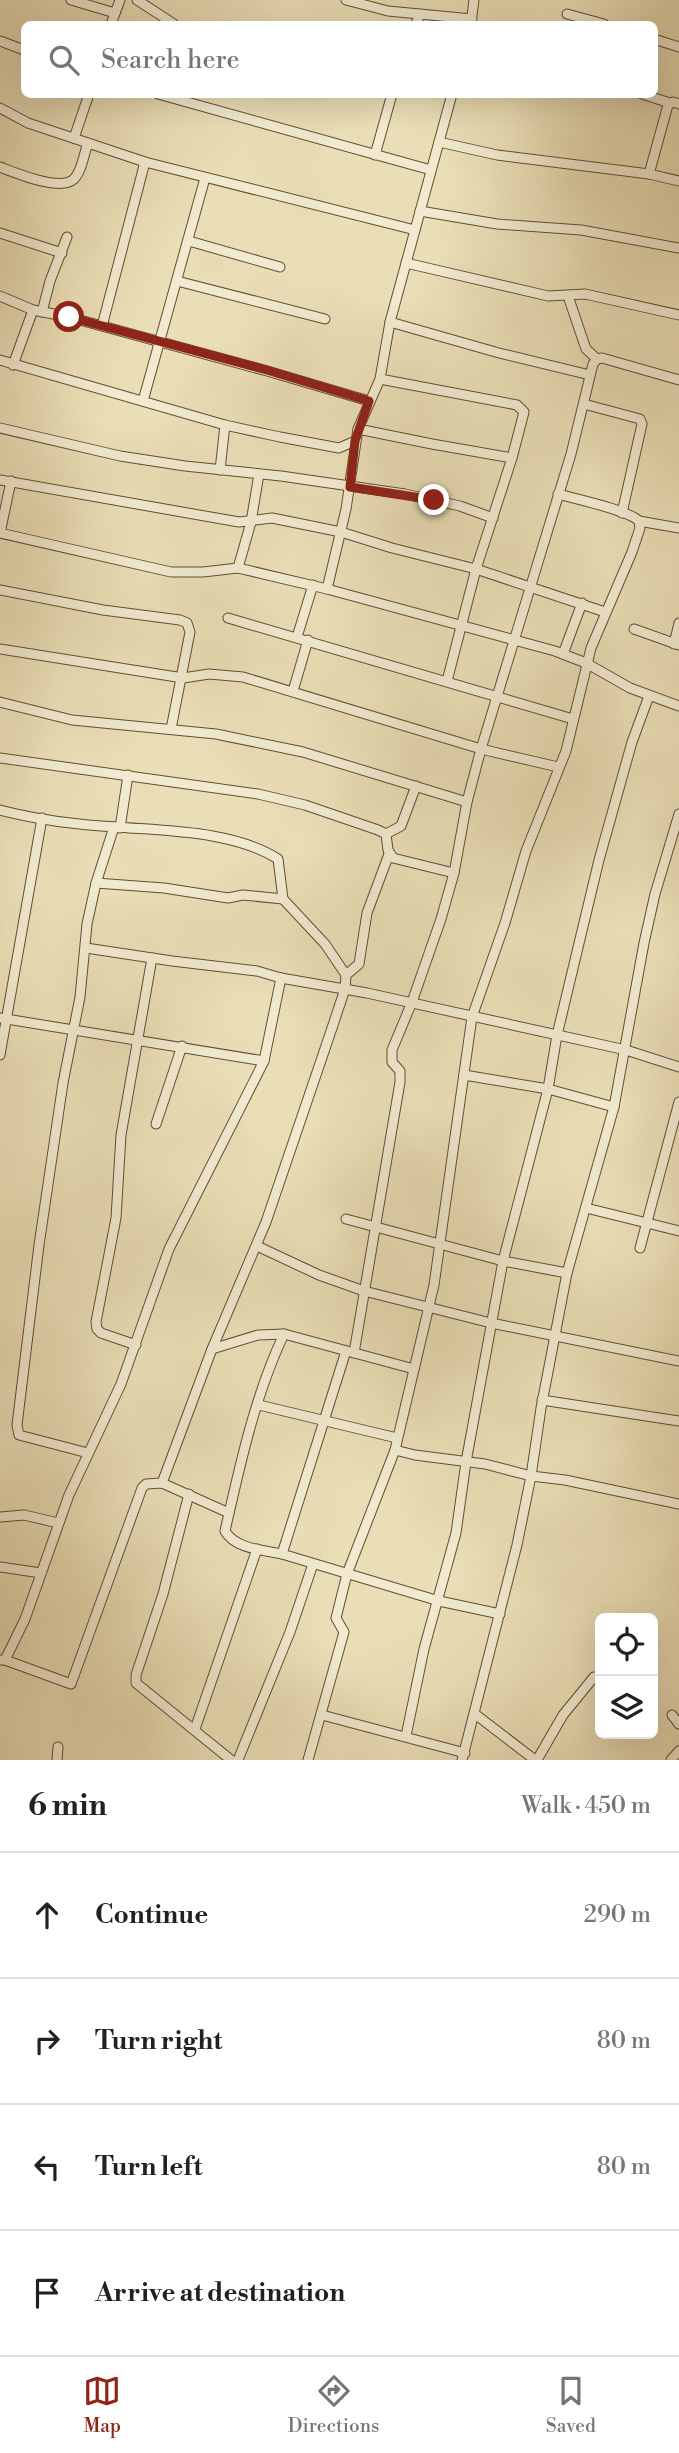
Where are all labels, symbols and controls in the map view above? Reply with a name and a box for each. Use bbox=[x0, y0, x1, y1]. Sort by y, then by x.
search box bbox=[21, 21, 658, 98]
icon: search bbox=[45, 41, 83, 79]
text: Search here bbox=[101, 44, 240, 76]
route start bbox=[53, 301, 84, 332]
route end bbox=[418, 484, 449, 515]
map controls bbox=[595, 1613, 658, 1739]
button: locate bbox=[595, 1613, 658, 1676]
button: layers bbox=[595, 1676, 658, 1739]
text: 6 min bbox=[28, 1787, 107, 1825]
text: Walk · 450 m bbox=[521, 1792, 651, 1820]
icon: ahead bbox=[28, 1896, 66, 1934]
text: Continue bbox=[95, 1899, 208, 1931]
text: 290 m bbox=[584, 1901, 651, 1929]
icon: right bbox=[28, 2022, 66, 2060]
text: Turn right bbox=[95, 2025, 223, 2057]
text: 80 m bbox=[597, 2027, 651, 2055]
icon: left bbox=[28, 2148, 66, 2186]
text: Turn left bbox=[95, 2151, 203, 2183]
text: 80 m bbox=[597, 2153, 651, 2181]
icon: arrive bbox=[28, 2274, 66, 2312]
text: Arrive at destination bbox=[95, 2277, 345, 2309]
tab: Map bbox=[83, 2372, 121, 2438]
tab: Directions bbox=[288, 2372, 379, 2438]
tab: Saved bbox=[546, 2372, 596, 2438]

